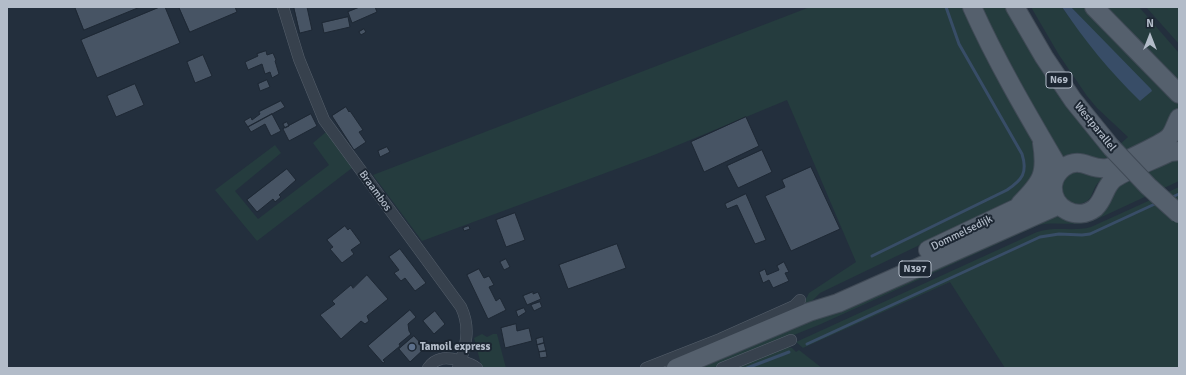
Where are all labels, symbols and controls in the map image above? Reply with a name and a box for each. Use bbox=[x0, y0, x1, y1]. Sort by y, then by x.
north arrow bbox=[1130, 16, 1170, 56]
text: N bbox=[1146, 17, 1154, 30]
road number: N69 bbox=[1046, 72, 1072, 88]
street label: Westparallel bbox=[1071, 100, 1119, 154]
street label: Braambos bbox=[356, 168, 394, 214]
street label: Dommelsedijk bbox=[929, 212, 995, 254]
road number: N397 bbox=[899, 261, 931, 277]
place label: Tamoil express bbox=[420, 340, 490, 354]
marker: Tamoil express bbox=[407, 342, 417, 352]

